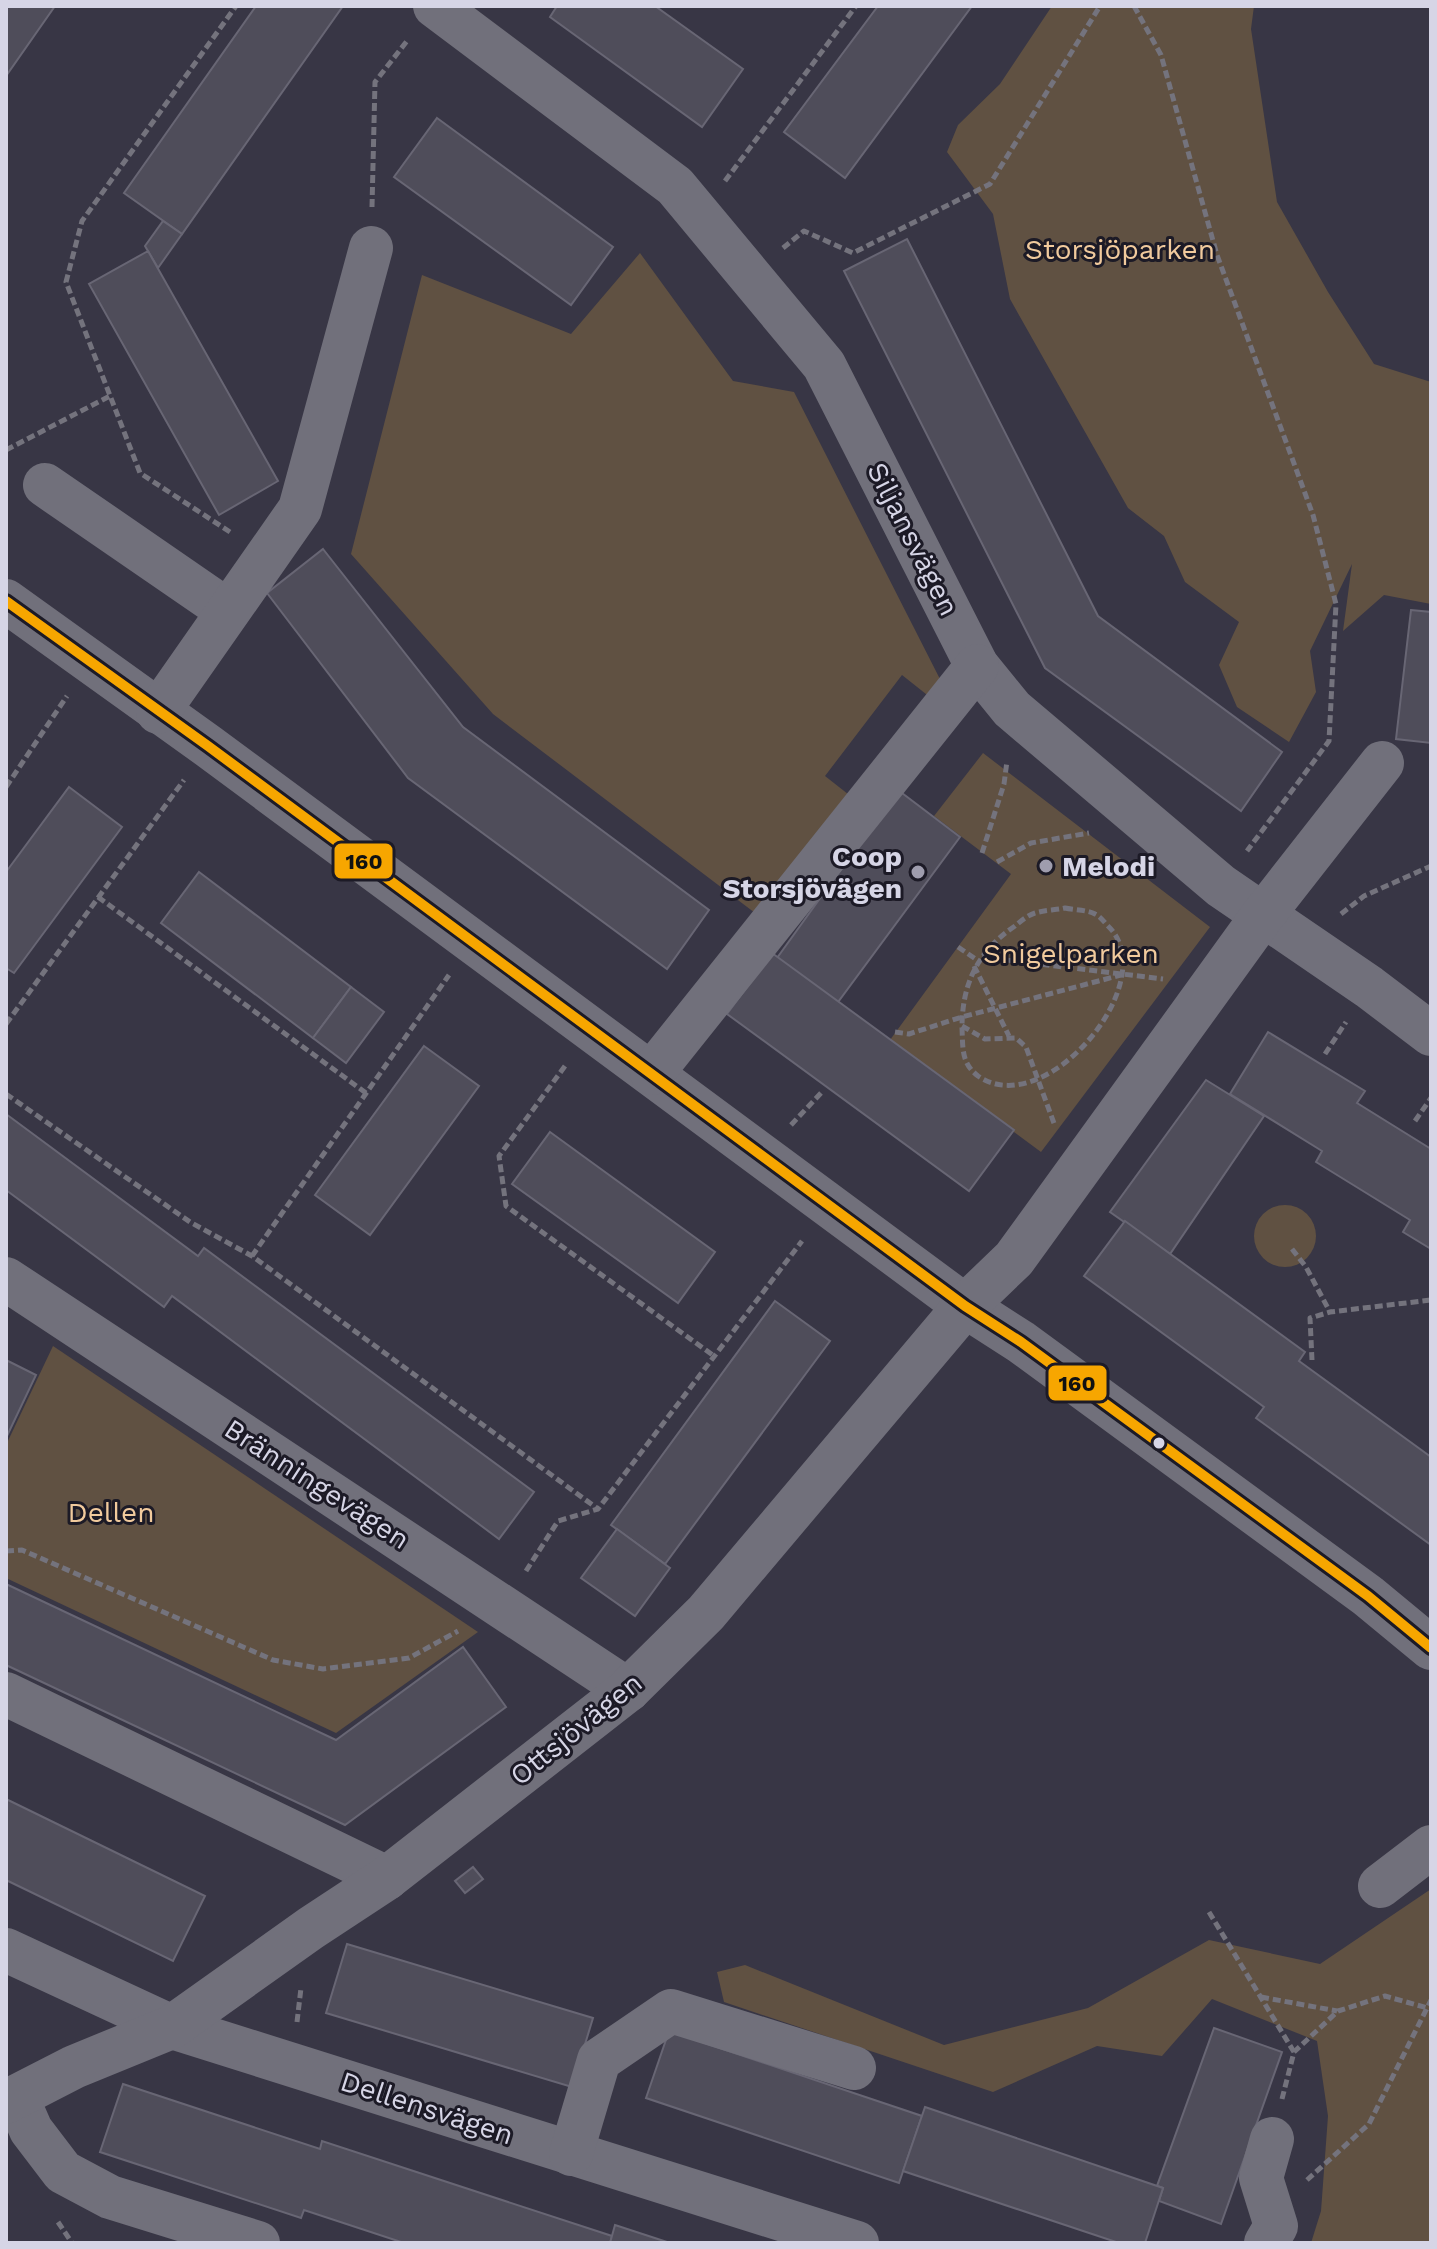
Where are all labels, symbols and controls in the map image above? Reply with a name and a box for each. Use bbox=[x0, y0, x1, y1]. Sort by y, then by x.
park label: Storsjöparken bbox=[1025, 233, 1215, 266]
street label: Siljansvägen bbox=[860, 457, 966, 621]
place label: Coop Storsjövägen bbox=[723, 840, 902, 905]
line badge: 160 bbox=[333, 842, 394, 880]
text: 160 bbox=[345, 849, 383, 874]
place label: Melodi bbox=[1062, 850, 1155, 883]
marker: Melodi bbox=[1037, 857, 1055, 875]
marker: Coop Storsjövägen bbox=[909, 863, 927, 881]
park label: Snigelparken bbox=[983, 937, 1159, 970]
line badge: 160 bbox=[1047, 1364, 1108, 1402]
text: 160 bbox=[1058, 1371, 1096, 1396]
street label: Bränningevägen bbox=[218, 1412, 416, 1556]
unlabelled marker bbox=[1151, 1435, 1167, 1451]
park label: Dellen bbox=[68, 1496, 154, 1529]
street label: Ottsjövägen bbox=[503, 1666, 649, 1792]
street label: Dellensvägen bbox=[336, 2065, 518, 2151]

